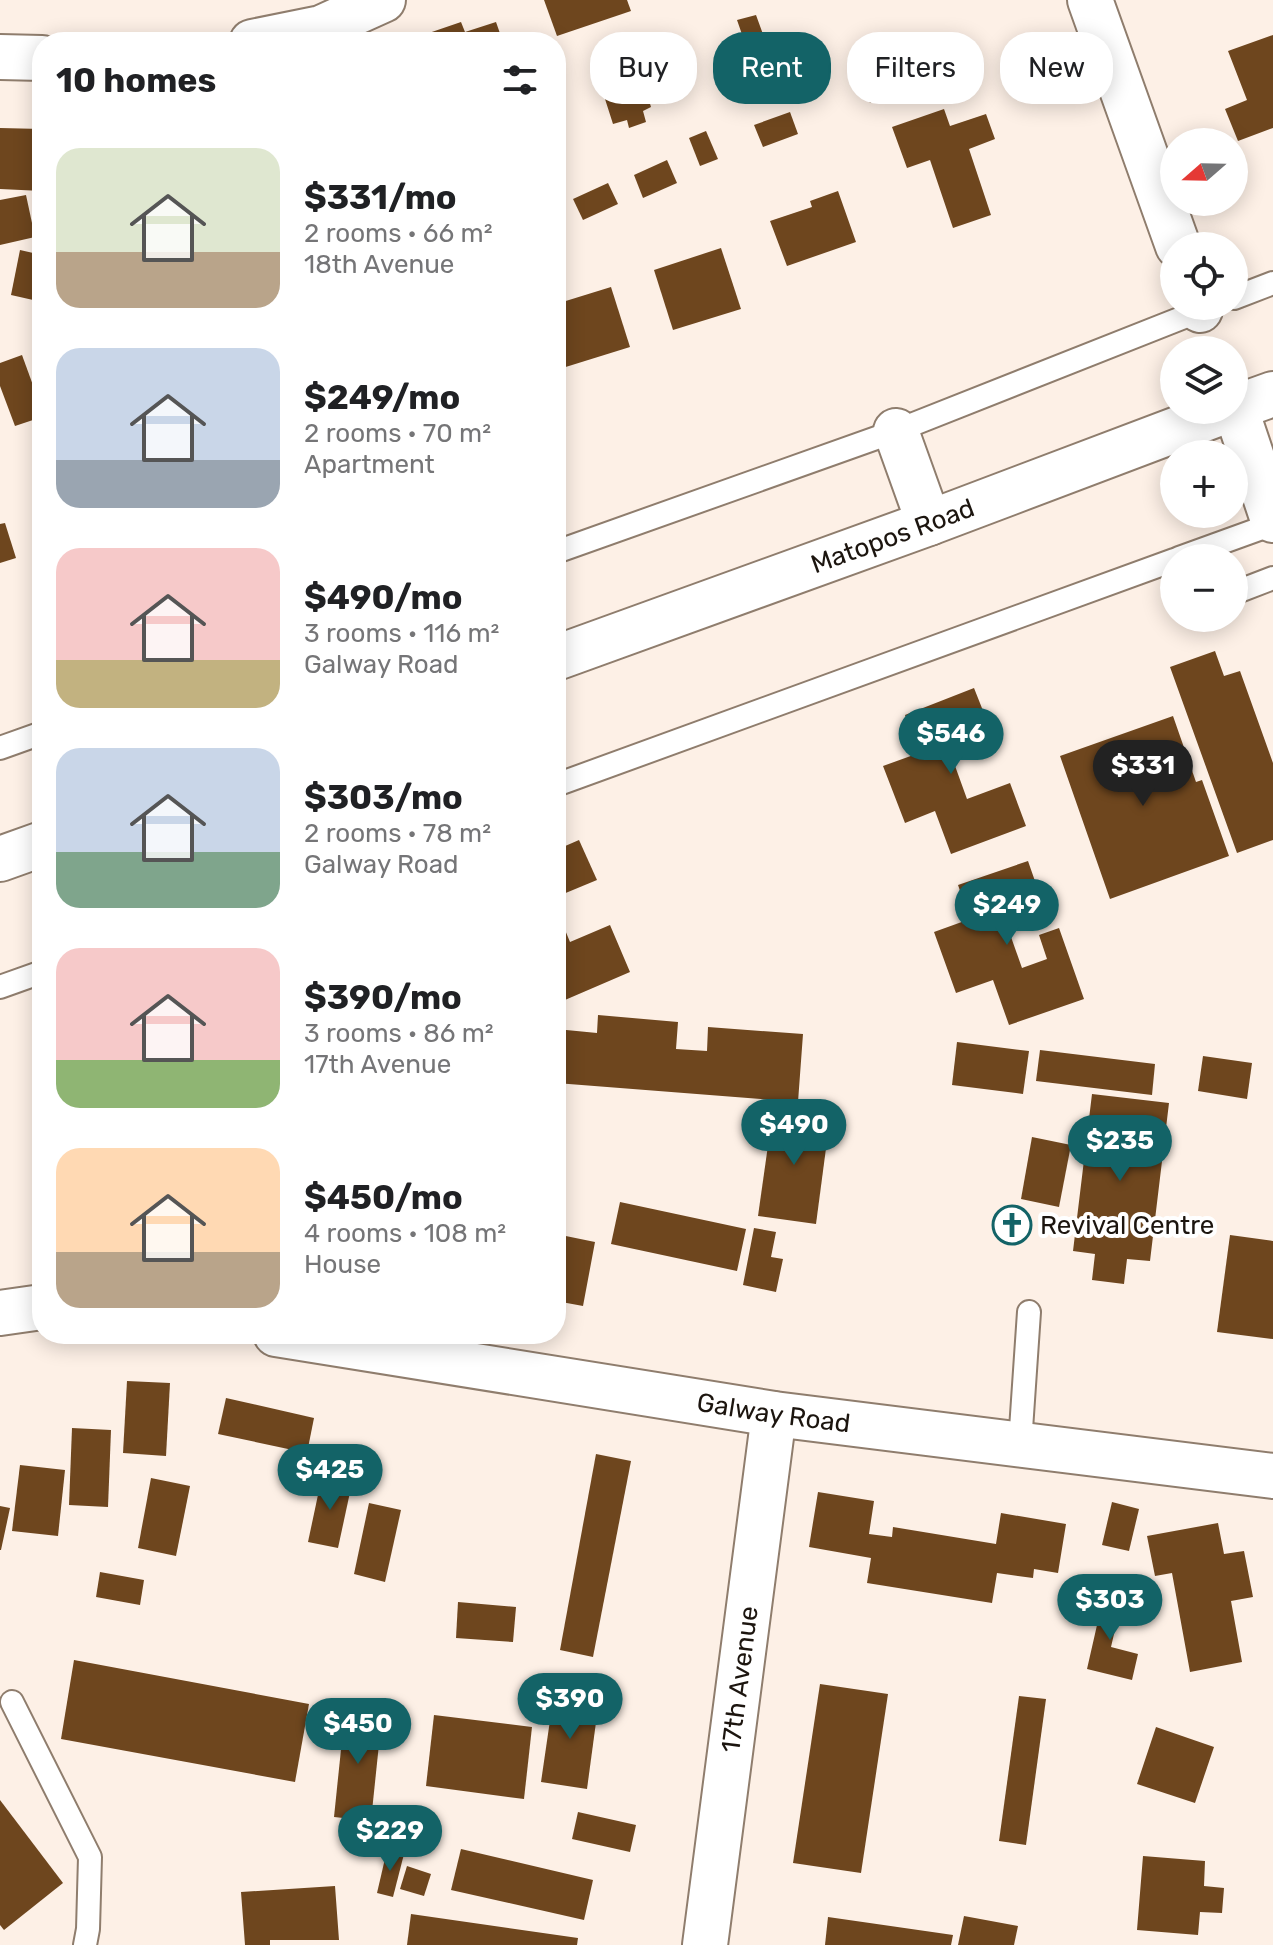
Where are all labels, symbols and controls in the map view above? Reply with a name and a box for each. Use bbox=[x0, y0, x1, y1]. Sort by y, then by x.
chip: Buy bbox=[590, 32, 697, 104]
chip: Rent bbox=[713, 32, 831, 104]
chip: Filters bbox=[847, 32, 984, 104]
chip: New bbox=[1000, 32, 1113, 104]
icon: filters bbox=[498, 58, 542, 102]
text: 10 homes bbox=[56, 60, 216, 101]
north arrow bbox=[1160, 128, 1248, 216]
map controls bbox=[1160, 128, 1248, 632]
text: $331/mo bbox=[304, 177, 457, 218]
icon: home bbox=[120, 180, 216, 276]
text: 2 rooms · 66 m² bbox=[304, 218, 493, 249]
button: locate bbox=[1160, 232, 1248, 320]
text: 18th Avenue bbox=[304, 249, 454, 280]
button: layers bbox=[1160, 336, 1248, 424]
text: $249/mo bbox=[304, 377, 460, 418]
icon: home bbox=[120, 380, 216, 476]
text: 2 rooms · 70 m² bbox=[304, 418, 491, 449]
button: + bbox=[1160, 440, 1248, 528]
text: Apartment bbox=[304, 449, 435, 480]
street label: Matopos Road bbox=[807, 492, 979, 580]
button: − bbox=[1160, 544, 1248, 632]
text: $490/mo bbox=[304, 577, 463, 618]
icon: home bbox=[120, 580, 216, 676]
text: 3 rooms · 116 m² bbox=[304, 618, 499, 649]
text: Galway Road bbox=[304, 649, 459, 680]
pin: $546 bbox=[904, 708, 998, 776]
text: $546 bbox=[917, 718, 985, 749]
pin: $331 bbox=[1096, 740, 1190, 808]
text: $331 bbox=[1111, 750, 1175, 781]
text: $303/mo bbox=[304, 777, 463, 818]
icon: home bbox=[120, 780, 216, 876]
text: 2 rooms · 78 m² bbox=[304, 818, 491, 849]
text: Galway Road bbox=[304, 849, 459, 880]
pin: $249 bbox=[960, 879, 1054, 947]
text: $249 bbox=[973, 889, 1041, 920]
text: $390/mo bbox=[304, 977, 462, 1018]
icon: home bbox=[120, 980, 216, 1076]
text: 3 rooms · 86 m² bbox=[304, 1018, 494, 1049]
text: 17th Avenue bbox=[304, 1049, 451, 1080]
pin: $490 bbox=[747, 1099, 841, 1167]
text: $490 bbox=[759, 1109, 829, 1140]
pin: $235 bbox=[1073, 1115, 1167, 1183]
text: $235 bbox=[1086, 1125, 1154, 1156]
text: $450/mo bbox=[304, 1177, 463, 1218]
icon: home bbox=[120, 1180, 216, 1276]
church icon: Revival Centre bbox=[991, 1204, 1033, 1246]
place label: Revival Centre bbox=[1040, 1210, 1214, 1241]
text: 4 rooms · 108 m² bbox=[304, 1218, 506, 1249]
text: House bbox=[304, 1249, 381, 1280]
street label: Galway Road bbox=[695, 1387, 852, 1439]
pin: $425 bbox=[283, 1444, 377, 1512]
text: $425 bbox=[296, 1454, 364, 1485]
pin: $303 bbox=[1063, 1574, 1157, 1642]
text: $303 bbox=[1075, 1584, 1145, 1615]
street label: 17th Avenue bbox=[715, 1604, 765, 1754]
pin: $390 bbox=[523, 1673, 617, 1741]
text: $390 bbox=[536, 1683, 604, 1714]
pin: $450 bbox=[311, 1698, 405, 1766]
text: $450 bbox=[323, 1708, 393, 1739]
pin: $229 bbox=[343, 1805, 437, 1873]
text: $229 bbox=[356, 1815, 424, 1846]

